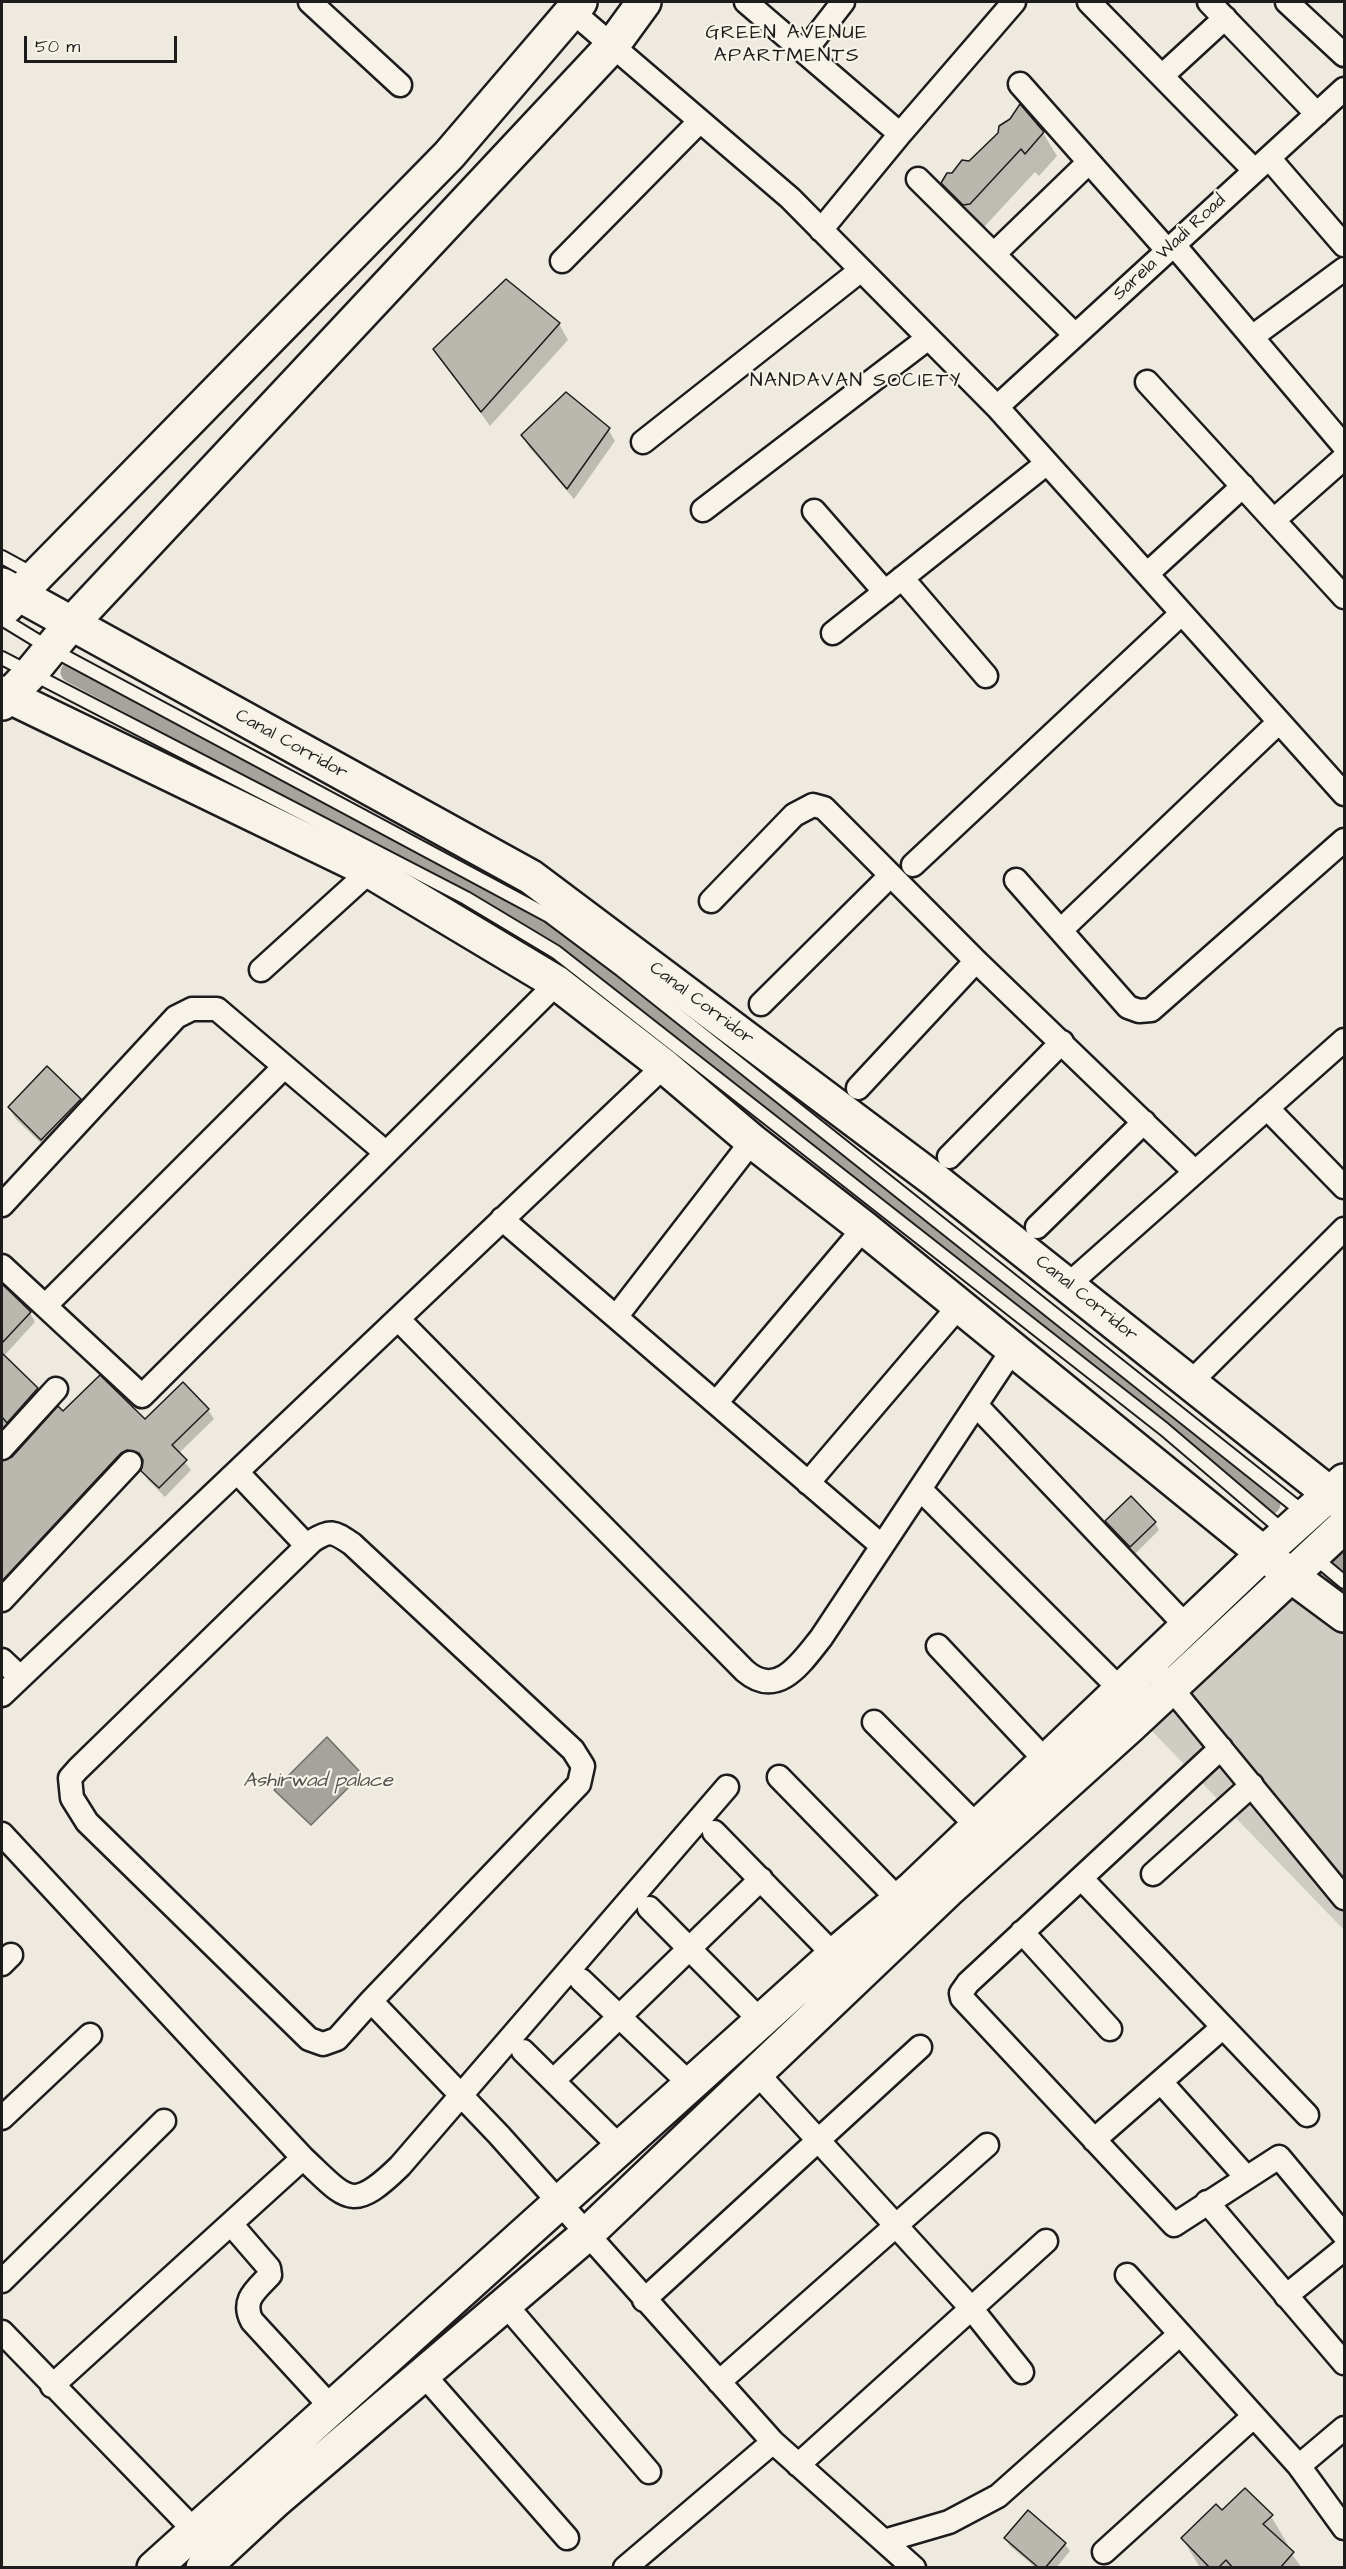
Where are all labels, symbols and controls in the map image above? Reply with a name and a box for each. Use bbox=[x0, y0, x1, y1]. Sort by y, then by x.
district label: GREEN AVENUE APARTMENTS bbox=[705, 22, 869, 69]
scale bar bbox=[27, 24, 180, 62]
text: 50 m bbox=[35, 34, 80, 59]
street label: Sarela Wadi Road bbox=[1109, 190, 1231, 306]
district label: NANDAVAN SOCIETY bbox=[750, 370, 962, 394]
street label: Canal Corridor bbox=[231, 705, 351, 785]
street label: Canal Corridor bbox=[645, 958, 757, 1050]
street label: Canal Corridor bbox=[1031, 1251, 1141, 1347]
water label: Ashirwad palace bbox=[243, 1770, 393, 1794]

